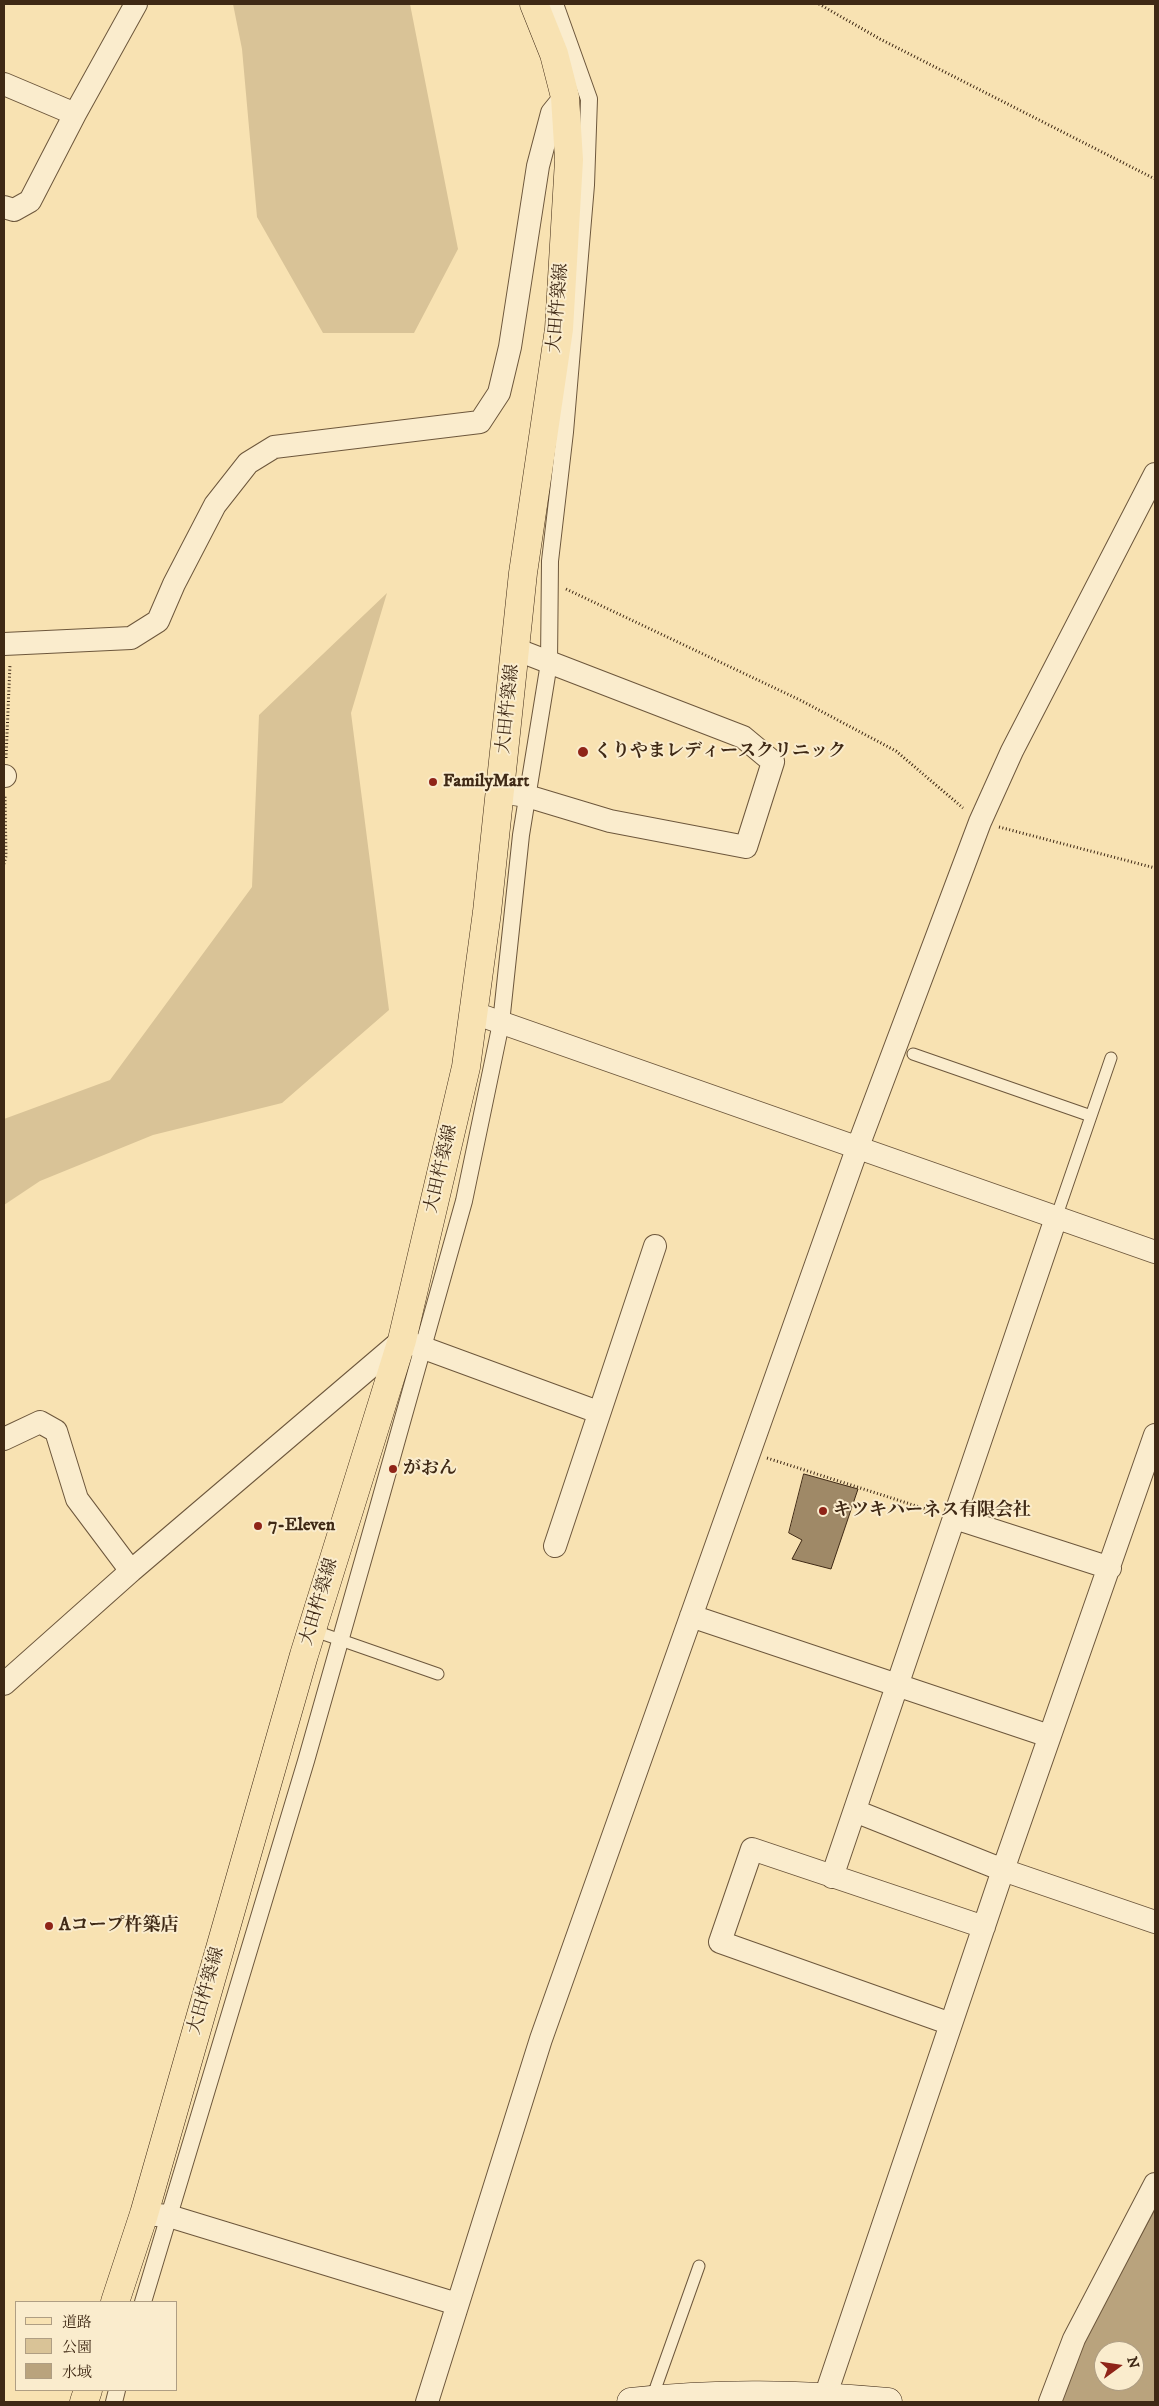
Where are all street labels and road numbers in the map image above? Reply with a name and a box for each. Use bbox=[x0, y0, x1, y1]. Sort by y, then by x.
street label: 大田杵築線 bbox=[544, 262, 574, 354]
street label: 大田杵築線 bbox=[494, 663, 524, 755]
street label: 大田杵築線 bbox=[421, 1123, 463, 1215]
street label: 大田杵築線 bbox=[297, 1556, 343, 1648]
street label: 大田杵築線 bbox=[184, 1945, 230, 2037]

